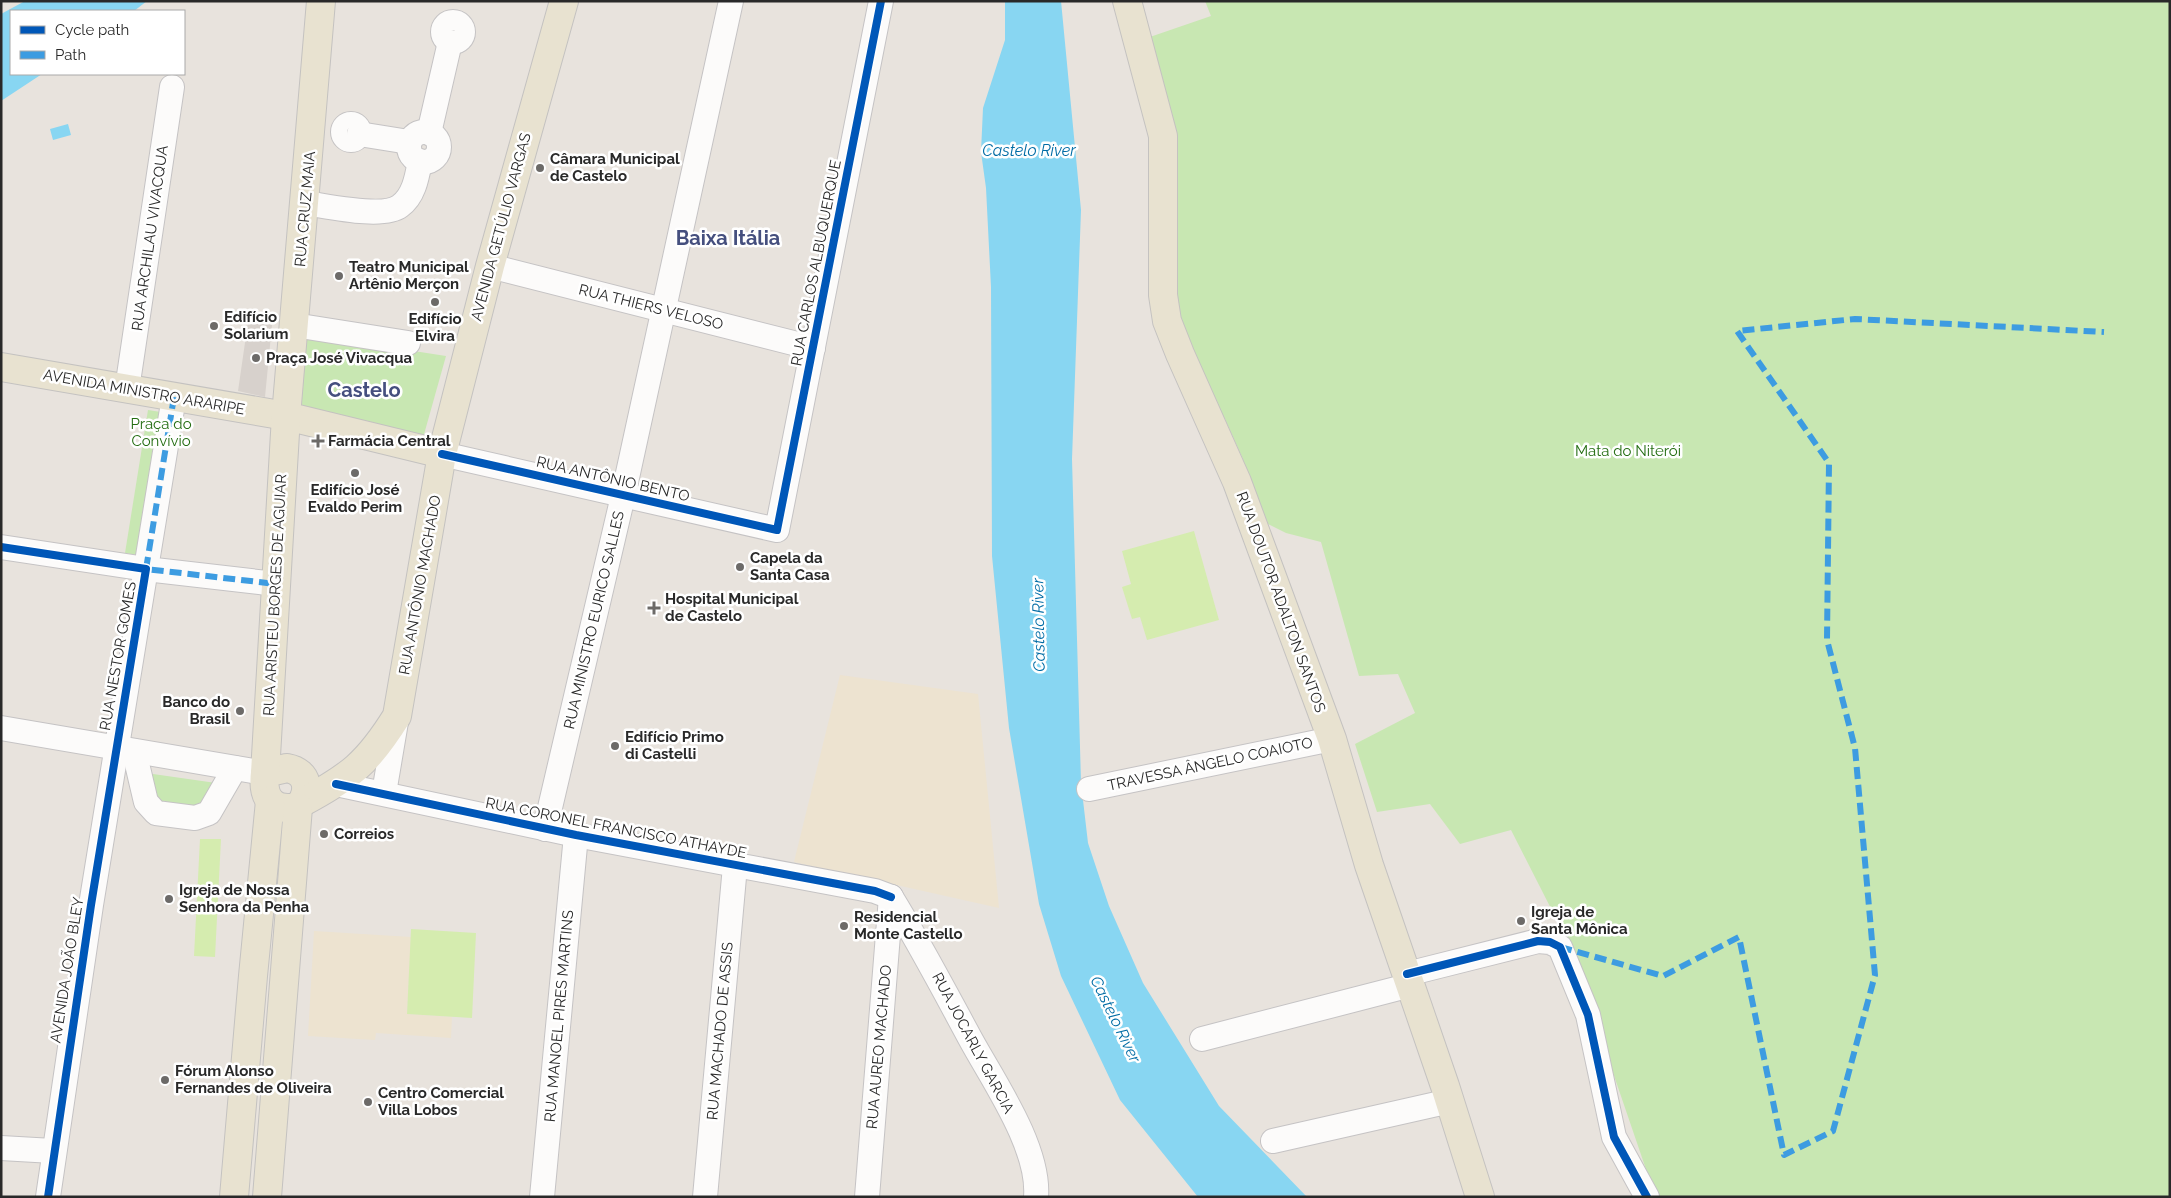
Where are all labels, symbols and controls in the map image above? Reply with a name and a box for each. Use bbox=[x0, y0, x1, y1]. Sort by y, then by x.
legend bbox=[10, 10, 185, 75]
text: Cycle path bbox=[55, 21, 129, 39]
text: Path bbox=[55, 46, 86, 64]
street label: AVENIDA GETÚLIO VARGAS bbox=[467, 131, 535, 323]
water label: Castelo River bbox=[982, 141, 1076, 160]
street label: RUA ARCHILAU VIVACQUA bbox=[128, 144, 172, 332]
street label: RUA CRUZ MAIA bbox=[291, 150, 319, 268]
place label: Câmara Municipal de Castelo bbox=[550, 150, 680, 185]
street label: RUA CARLOS ALBUQUERQUE bbox=[787, 158, 845, 368]
marker: Câmara Municipal de Castelo bbox=[534, 162, 546, 174]
district label: Baixa Itália bbox=[676, 226, 780, 250]
place label: Teatro Municipal Artênio Merçon bbox=[349, 258, 469, 293]
marker: Teatro Municipal Artênio Merçon bbox=[333, 270, 345, 282]
street label: RUA THIERS VELOSO bbox=[577, 280, 725, 334]
marker: Edifício Elvira bbox=[429, 296, 441, 308]
place label: Edifício Solarium bbox=[224, 308, 289, 343]
place label: Edifício Elvira bbox=[408, 310, 462, 345]
marker: Edifício Solarium bbox=[208, 320, 220, 332]
place label: Praça José Vivacqua bbox=[266, 349, 413, 367]
marker: Praça José Vivacqua bbox=[250, 352, 262, 364]
street label: AVENIDA MINISTRO ARARIPE bbox=[42, 365, 246, 419]
district label: Castelo bbox=[327, 378, 401, 402]
park label: Praça do Convívio bbox=[130, 415, 192, 450]
place label: Farmácia Central bbox=[328, 432, 451, 450]
marker: Farmácia Central bbox=[312, 435, 324, 447]
park label: Mata do Niterói bbox=[1575, 442, 1681, 460]
street label: RUA ANTÔNIO BENTO bbox=[535, 453, 691, 505]
marker: Edifício José Evaldo Perim bbox=[349, 467, 361, 479]
street label: RUA ARISTEU BORGES DE AGUIAR bbox=[260, 473, 290, 716]
place label: Edifício José Evaldo Perim bbox=[308, 481, 402, 516]
street label: RUA DOUTOR ADALTON SANTOS bbox=[1233, 489, 1329, 715]
street label: RUA ANTÔNIO MACHADO bbox=[395, 494, 445, 676]
street label: RUA MINISTRO EURICO SALLES bbox=[560, 509, 628, 731]
place label: Capela da Santa Casa bbox=[750, 549, 830, 584]
marker: Capela da Santa Casa bbox=[734, 561, 746, 573]
water label: Castelo River bbox=[1028, 578, 1049, 672]
street label: RUA NESTOR GOMES bbox=[96, 580, 140, 732]
place label: Hospital Municipal de Castelo bbox=[665, 590, 799, 625]
marker: Hospital Municipal de Castelo bbox=[647, 601, 661, 615]
place label: Banco do Brasil bbox=[162, 693, 230, 728]
marker: Banco do Brasil bbox=[234, 705, 246, 717]
place label: Edifício Primo di Castelli bbox=[625, 728, 724, 763]
street label: TRAVESSA ÂNGELO COAIOTO bbox=[1106, 733, 1314, 795]
marker: Edifício Primo di Castelli bbox=[609, 740, 621, 752]
street label: RUA CORONEL FRANCISCO ATHAYDE bbox=[484, 794, 748, 862]
place label: Correios bbox=[334, 825, 394, 843]
marker: Correios bbox=[318, 828, 330, 840]
place label: Igreja de Nossa Senhora da Penha bbox=[179, 881, 310, 916]
marker: Igreja de Nossa Senhora da Penha bbox=[163, 893, 175, 905]
street label: AVENIDA JOÃO BLEY bbox=[47, 895, 87, 1044]
place label: Igreja de Santa Mônica bbox=[1531, 903, 1628, 938]
place label: Residencial Monte Castello bbox=[854, 908, 963, 943]
street label: RUA MANOEL PIRES MARTINS bbox=[541, 909, 577, 1123]
marker: Igreja de Santa Mônica bbox=[1515, 915, 1527, 927]
marker: Residencial Monte Castello bbox=[838, 920, 850, 932]
street label: RUA MACHADO DE ASSIS bbox=[703, 941, 737, 1121]
street label: RUA AUREO MACHADO bbox=[863, 964, 895, 1130]
street label: RUA JOCARLY GARCIA bbox=[928, 969, 1018, 1117]
water label: Castelo River bbox=[1087, 973, 1145, 1066]
place label: Fórum Alonso Fernandes de Oliveira bbox=[175, 1062, 332, 1097]
marker: Fórum Alonso Fernandes de Oliveira bbox=[159, 1074, 171, 1086]
place label: Centro Comercial Villa Lobos bbox=[378, 1084, 504, 1119]
marker: Centro Comercial Villa Lobos bbox=[362, 1096, 374, 1108]

